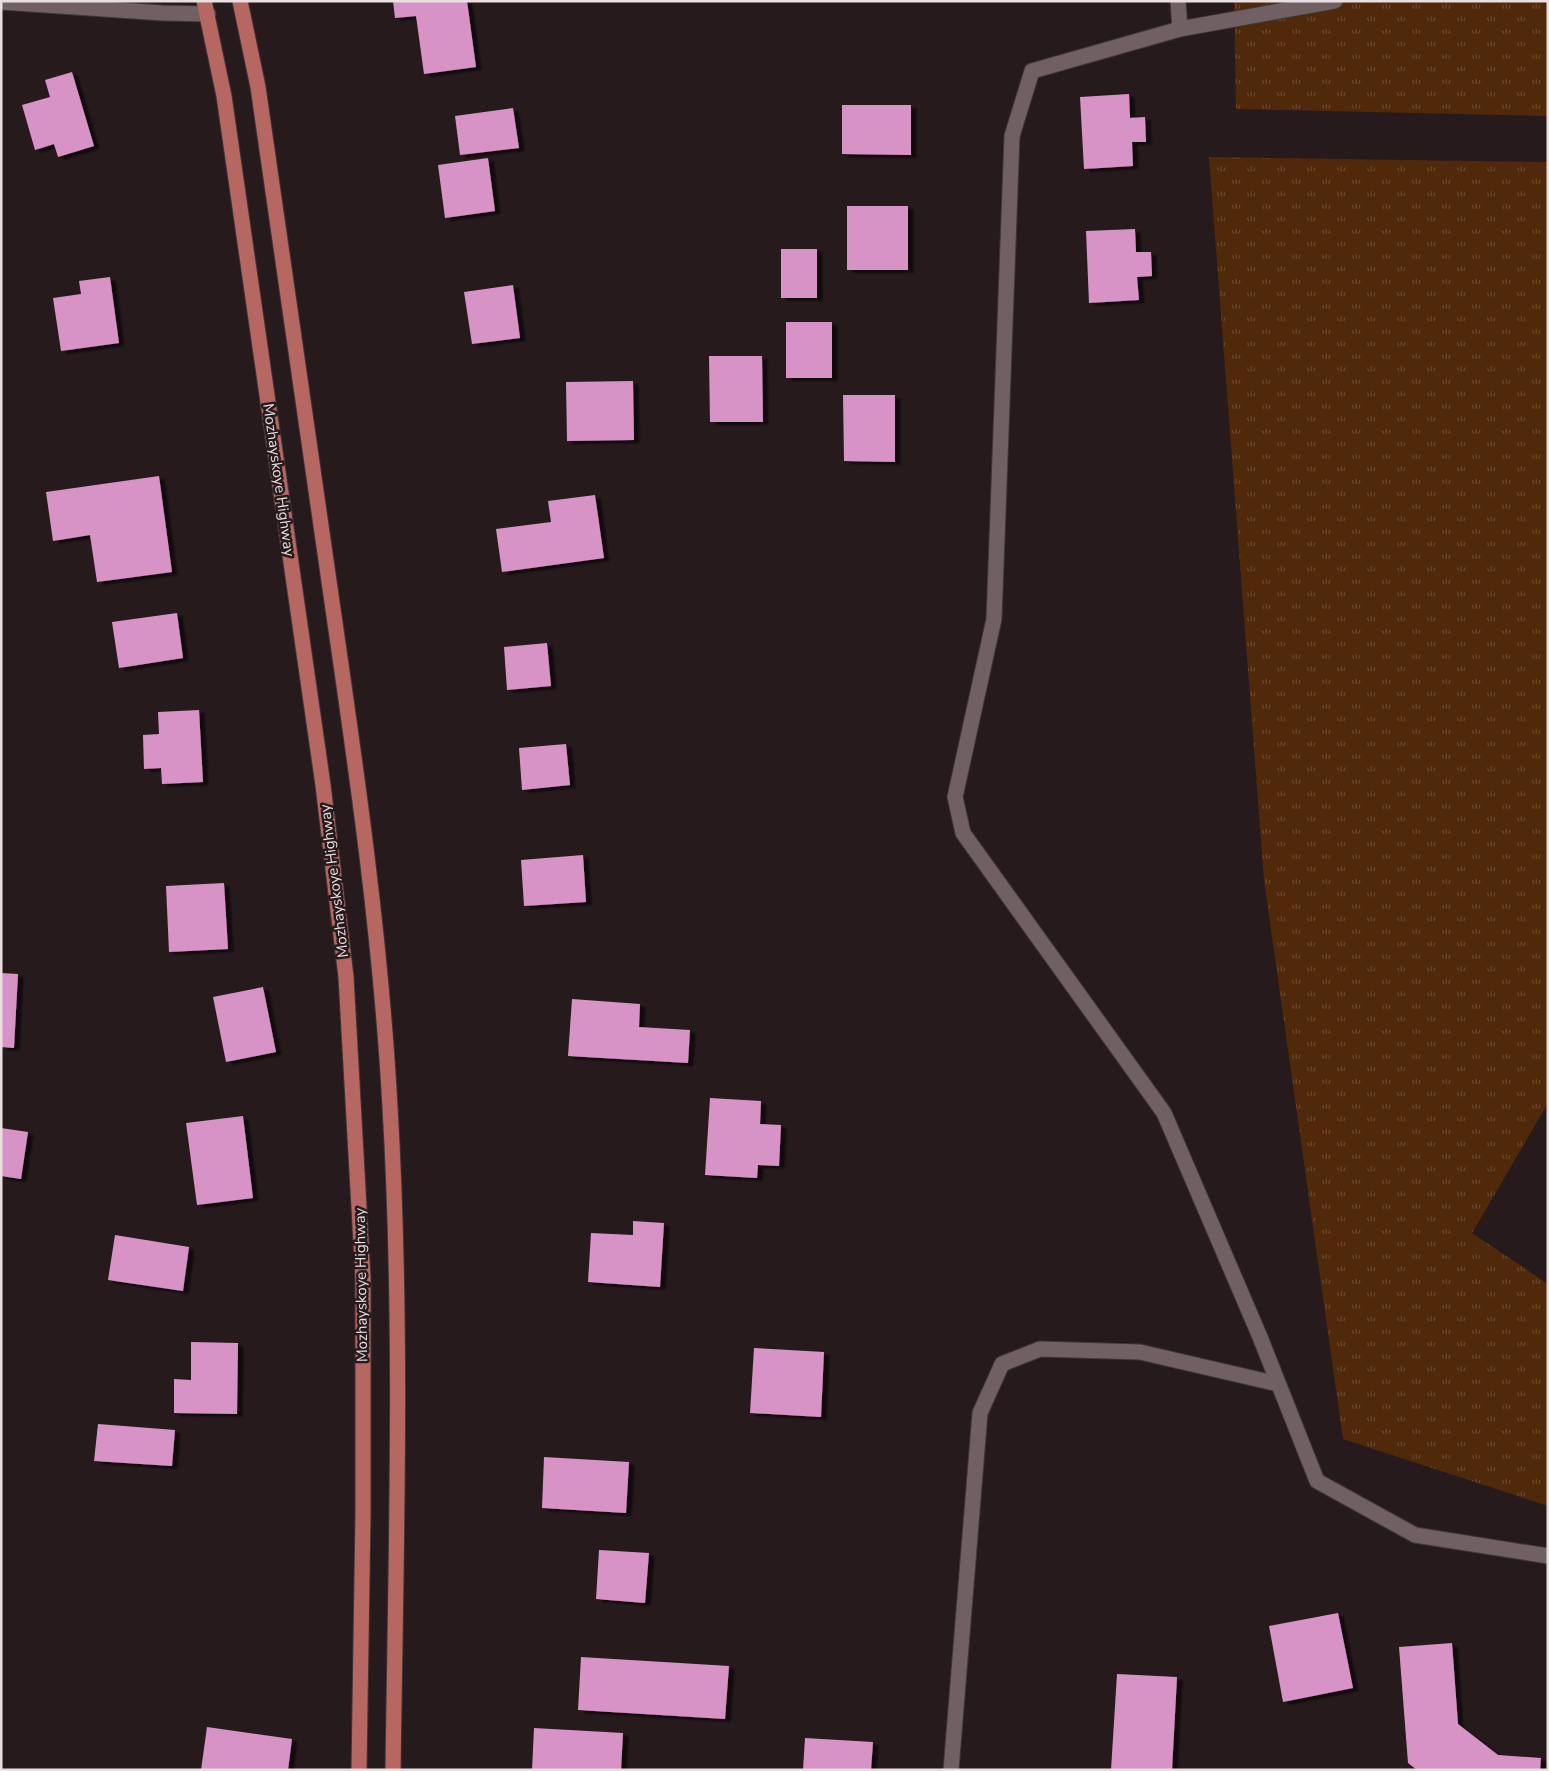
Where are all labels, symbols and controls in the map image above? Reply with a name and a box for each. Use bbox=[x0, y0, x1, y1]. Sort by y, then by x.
street label: Mozhayskoye Highway bbox=[258, 402, 300, 558]
street label: Mozhayskoye Highway bbox=[315, 803, 353, 959]
street label: Mozhayskoye Highway bbox=[350, 1207, 372, 1362]

